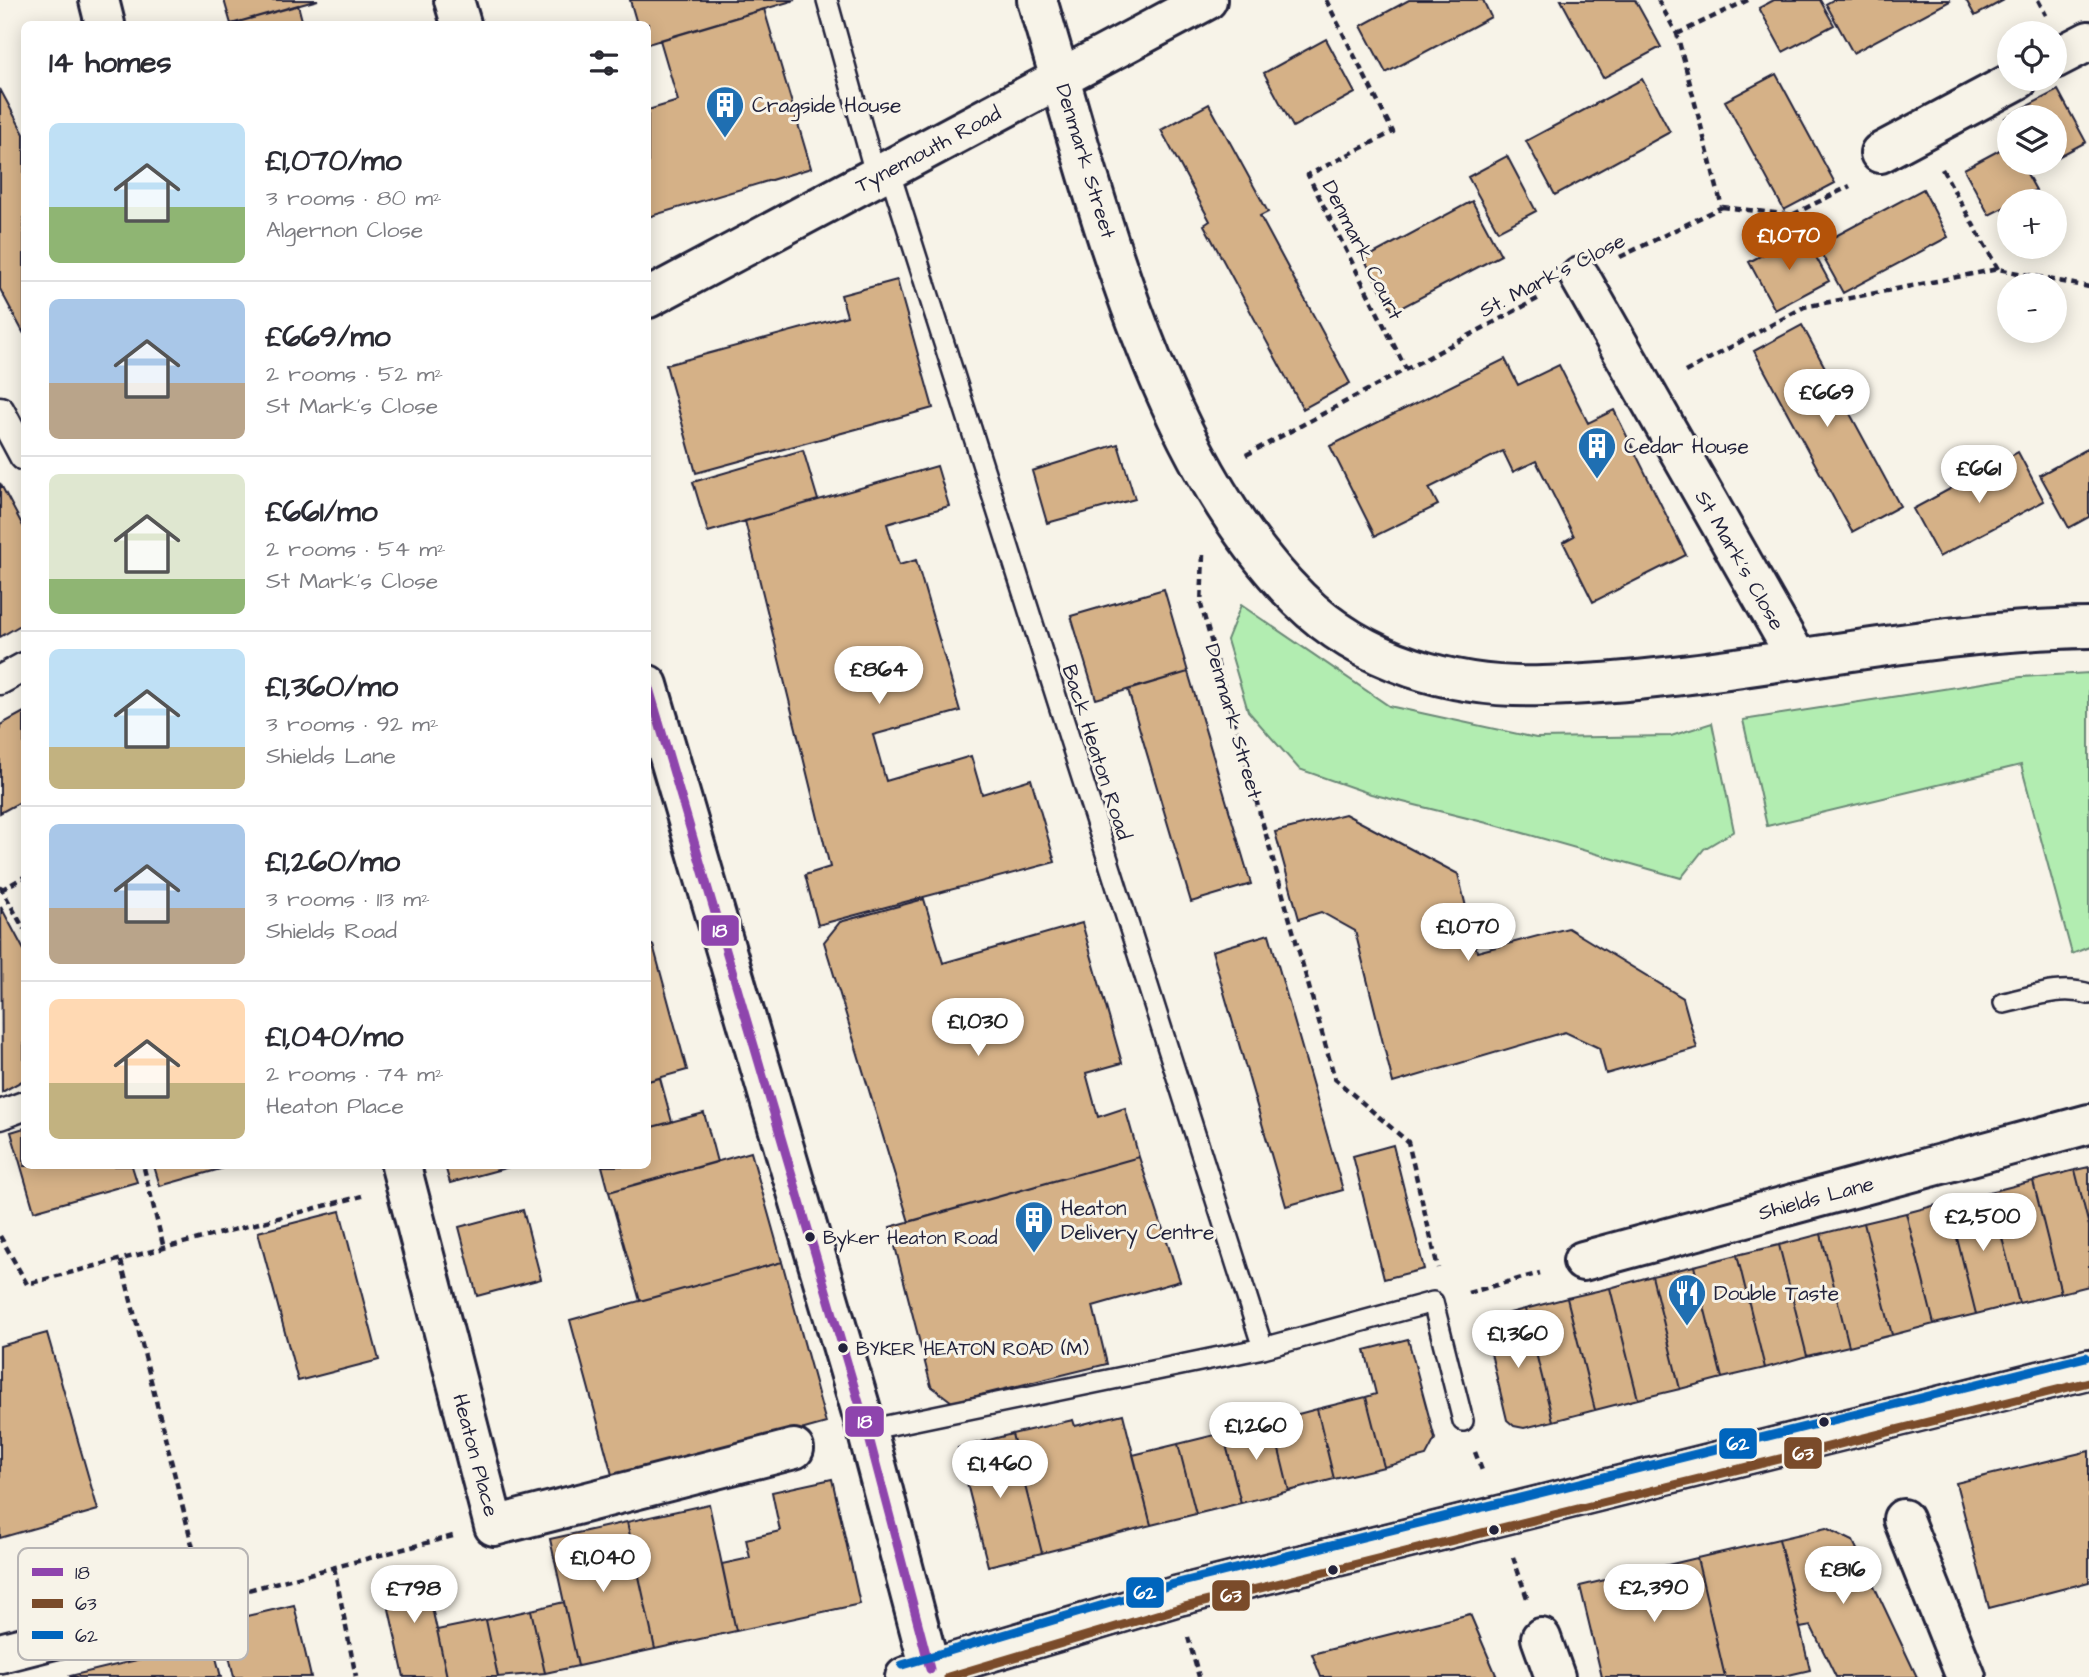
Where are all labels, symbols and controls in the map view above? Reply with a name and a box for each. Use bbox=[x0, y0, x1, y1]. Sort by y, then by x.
map controls bbox=[1997, 21, 2067, 343]
button: locate bbox=[1997, 21, 2067, 91]
text: 14 homes bbox=[49, 42, 172, 84]
icon: filters bbox=[585, 44, 623, 82]
street label: Denmark Street bbox=[1048, 80, 1123, 242]
building icon: Cragside House bbox=[704, 84, 746, 139]
place label: Cragside House bbox=[752, 91, 901, 122]
street label: Tynemouth Road bbox=[850, 99, 1007, 202]
button: layers bbox=[1997, 105, 2067, 175]
text: £1,070/mo bbox=[266, 140, 402, 182]
icon: home bbox=[105, 151, 189, 235]
street label: Denmark Court bbox=[1315, 176, 1410, 325]
text: 3 rooms · 80 m² bbox=[266, 182, 442, 214]
button: + bbox=[1997, 189, 2067, 259]
pin: £1,070 bbox=[1732, 212, 1846, 272]
text: Algernon Close bbox=[266, 214, 423, 246]
text: £1,070 bbox=[1758, 219, 1820, 251]
street label: St. Mark's Close bbox=[1474, 226, 1630, 325]
button: − bbox=[1997, 273, 2067, 343]
text: £669/mo bbox=[266, 316, 391, 358]
icon: home bbox=[105, 327, 189, 411]
text: 2 rooms · 52 m² bbox=[266, 358, 443, 390]
pin: £669 bbox=[1786, 370, 1868, 429]
text: £669 bbox=[1800, 376, 1854, 408]
text: St Mark's Close bbox=[266, 390, 438, 422]
building icon: Cedar House bbox=[1576, 425, 1618, 480]
place label: Cedar House bbox=[1624, 432, 1749, 461]
pin: £661 bbox=[1938, 446, 2020, 505]
text: £661 bbox=[1957, 452, 2001, 484]
street label: St Mark's Close bbox=[1688, 485, 1791, 636]
text: £661/mo bbox=[266, 491, 378, 533]
icon: home bbox=[105, 502, 189, 586]
text: 2 rooms · 54 m² bbox=[266, 533, 446, 565]
text: St Mark's Close bbox=[266, 565, 438, 597]
street label: Denmark Street bbox=[1198, 640, 1270, 803]
pin: £864 bbox=[838, 646, 920, 706]
text: £864 bbox=[850, 653, 908, 685]
street label: Back Heaton Road bbox=[1055, 661, 1139, 844]
text: £1,360/mo bbox=[266, 666, 398, 708]
icon: home bbox=[105, 677, 189, 761]
text: 3 rooms · 92 m² bbox=[266, 708, 439, 740]
text: Shields Lane bbox=[266, 740, 396, 772]
text: £1,260/mo bbox=[266, 841, 400, 883]
icon: home bbox=[105, 852, 189, 936]
text: 3 rooms · 113 m² bbox=[266, 883, 430, 915]
pin: £1,070 bbox=[1411, 904, 1525, 963]
text: £1,070 bbox=[1437, 910, 1499, 942]
line badge: 18 bbox=[700, 914, 740, 947]
text: Shields Road bbox=[266, 915, 397, 947]
text: 18 bbox=[713, 918, 728, 945]
pin: £1,030 bbox=[921, 998, 1035, 1058]
text: £1,030 bbox=[948, 1005, 1008, 1037]
text: £1,040/mo bbox=[266, 1016, 404, 1058]
icon: home bbox=[105, 1027, 189, 1111]
text: 2 rooms · 74 m² bbox=[266, 1058, 444, 1090]
text: Heaton Place bbox=[266, 1090, 404, 1122]
street label: Shields Lane bbox=[1755, 1169, 1877, 1228]
place label: Heaton Delivery Centre bbox=[1061, 1194, 1214, 1249]
pin: £2,500 bbox=[1926, 1194, 2040, 1253]
building icon: Heaton Delivery Centre bbox=[1013, 1199, 1055, 1254]
text: £2,500 bbox=[1946, 1200, 2020, 1232]
place label: Byker Heaton Road bbox=[823, 1225, 998, 1253]
marker: Byker Heaton Road bbox=[803, 1230, 817, 1244]
restaurant icon: Double Taste bbox=[1666, 1272, 1708, 1327]
place label: Double Taste bbox=[1714, 1279, 1839, 1308]
pin: £1,360 bbox=[1461, 1310, 1575, 1370]
text: £1,360 bbox=[1488, 1317, 1548, 1349]
place label: BYKER HEATON ROAD (M) bbox=[856, 1336, 1089, 1363]
marker: BYKER HEATON ROAD (M) bbox=[836, 1341, 850, 1355]
street label: Heaton Place bbox=[445, 1391, 506, 1520]
pin: £1,260 bbox=[1199, 1402, 1313, 1462]
line badge: 18 bbox=[844, 1405, 885, 1438]
text: 18 bbox=[858, 1409, 873, 1436]
text: £1,260 bbox=[1225, 1409, 1287, 1441]
unlabelled marker bbox=[1817, 1415, 1831, 1429]
line badge: 62 bbox=[1718, 1427, 1758, 1460]
text: 62 bbox=[1727, 1431, 1750, 1458]
line badge: 63 bbox=[1783, 1436, 1823, 1470]
pin: £1,460 bbox=[943, 1440, 1057, 1500]
text: 63 bbox=[1792, 1441, 1814, 1468]
text: £1,460 bbox=[968, 1447, 1032, 1479]
unlabelled marker bbox=[1487, 1523, 1501, 1537]
pin: £1,040 bbox=[546, 1534, 660, 1594]
text: £1,040 bbox=[571, 1541, 635, 1573]
pin: £816 bbox=[1802, 1546, 1884, 1606]
legend bbox=[18, 1548, 248, 1660]
text: £816 bbox=[1821, 1553, 1865, 1585]
text: 18 bbox=[75, 1560, 90, 1587]
unlabelled marker bbox=[1326, 1563, 1340, 1577]
pin: £2,390 bbox=[1597, 1564, 1711, 1624]
pin: £798 bbox=[373, 1566, 455, 1625]
text: £2,390 bbox=[1620, 1571, 1688, 1603]
text: £798 bbox=[387, 1572, 441, 1604]
line badge: 62 bbox=[1125, 1576, 1165, 1609]
line badge: 63 bbox=[1211, 1579, 1251, 1612]
text: 62 bbox=[1134, 1580, 1157, 1607]
text: 63 bbox=[1220, 1583, 1242, 1610]
text: 63 bbox=[75, 1591, 97, 1618]
text: 62 bbox=[75, 1623, 98, 1650]

